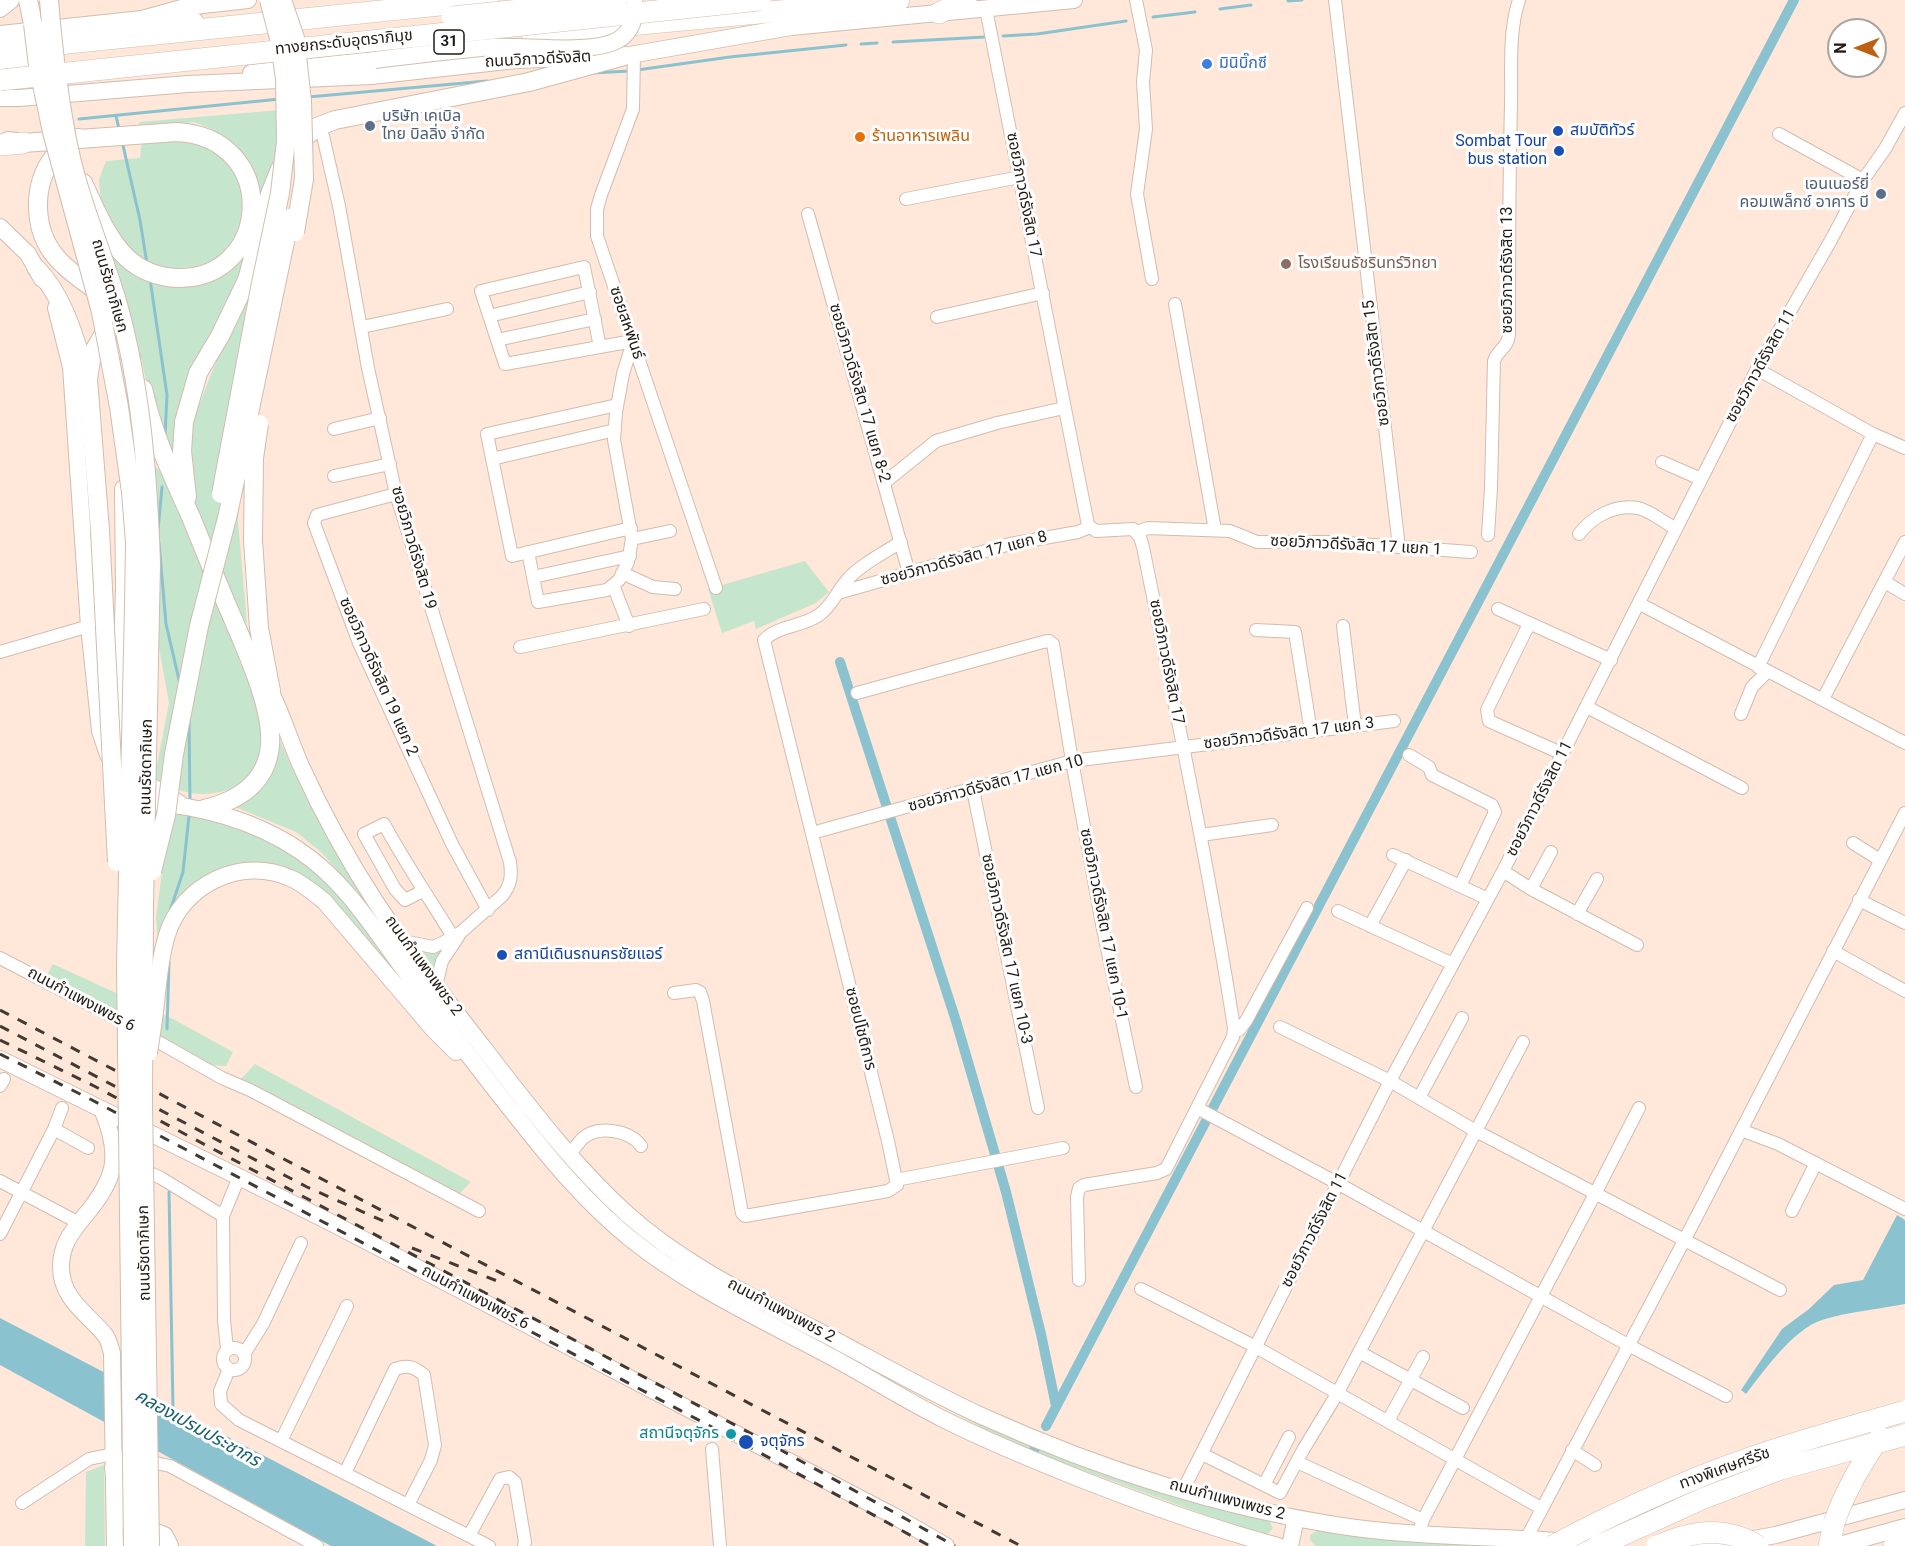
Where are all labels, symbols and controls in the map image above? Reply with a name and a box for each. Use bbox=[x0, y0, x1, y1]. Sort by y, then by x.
north arrow bbox=[1827, 18, 1887, 78]
street label: ทางยกระดับอุตราภิมุข bbox=[274, 26, 414, 60]
road number: 31 bbox=[434, 30, 464, 54]
text: N bbox=[1831, 42, 1850, 54]
street label: ถนนวิภาวดีรังสิต bbox=[484, 48, 592, 72]
place label: มินิบิ๊กซี bbox=[1219, 54, 1267, 74]
marker: มินิบิ๊กซี bbox=[1200, 57, 1214, 71]
place label: บริษัท เคเบิล ไทย บิลลิ่ง จำกัด bbox=[382, 107, 485, 145]
marker: บริษัท เคเบิล ไทย บิลลิ่ง จำกัด bbox=[363, 119, 377, 133]
place label: สมบัติทัวร์ bbox=[1570, 121, 1634, 141]
marker: สมบัติทัวร์ bbox=[1551, 124, 1565, 138]
place label: ร้านอาหารเพลิน bbox=[872, 127, 970, 147]
marker: ร้านอาหารเพลิน bbox=[853, 130, 867, 144]
street label: ซอยวิภาวดีรังสิต 17 bbox=[1001, 131, 1045, 259]
place label: Sombat Tour bus station bbox=[1455, 132, 1547, 170]
marker: Sombat Tour bus station bbox=[1552, 144, 1566, 158]
place label: เอนเนอร์ยี่ คอมเพล็กซ์ อาคาร บี bbox=[1740, 175, 1869, 213]
marker: เอนเนอร์ยี่ คอมเพล็กซ์ อาคาร บี bbox=[1874, 187, 1888, 201]
street label: ซอยวิภาวดีรังสิต 13 bbox=[1498, 206, 1518, 334]
street label: ถนนรัชดาภิเษก bbox=[87, 237, 131, 335]
place label: โรงเรียนธัชรินทร์วิทยา bbox=[1298, 254, 1437, 274]
marker: โรงเรียนธัชรินทร์วิทยา bbox=[1279, 257, 1293, 271]
street label: ซอยสหพันธ์ bbox=[605, 284, 647, 362]
street label: ซอยวิภาวดีรังสิต 15 bbox=[1360, 299, 1394, 427]
street label: ซอยวิภาวดีรังสิต 17 แยก 8-2 bbox=[824, 301, 894, 485]
street label: ซอยวิภาวดีรังสิต 11 bbox=[1722, 306, 1800, 426]
street label: ซอยวิภาวดีรังสิต 19 bbox=[386, 484, 440, 612]
street label: ซอยวิภาวดีรังสิต 17 แยก 8 bbox=[879, 528, 1049, 590]
street label: ซอยวิภาวดีรังสิต 17 แยก 1 bbox=[1270, 532, 1442, 560]
street label: ซอยวิภาวดีรังสิต 19 แยก 2 bbox=[334, 595, 422, 759]
street label: ซอยวิภาวดีรังสิต 17 bbox=[1144, 598, 1188, 726]
street label: ซอยวิภาวดีรังสิต 17 แยก 3 bbox=[1203, 714, 1375, 754]
street label: ถนนรัชดาภิเษก bbox=[137, 719, 157, 815]
street label: ซอยวิภาวดีรังสิต 11 bbox=[1503, 738, 1577, 860]
street label: ซอยวิภาวดีรังสิต 17 แยก 10 bbox=[906, 751, 1086, 817]
street label: ซอยวิภาวดีรังสิต 17 แยก 10-1 bbox=[1075, 827, 1131, 1021]
street label: ซอยวิภาวดีรังสิต 17 แยก 10-3 bbox=[976, 852, 1036, 1046]
street label: ถนนกำแพงเพชร 2 bbox=[380, 912, 466, 1020]
place label: สถานีเดินรถนครชัยแอร์ bbox=[514, 945, 662, 965]
marker: สถานีเดินรถนครชัยแอร์ bbox=[495, 948, 509, 962]
street label: ถนนกำแพงเพชร 6 bbox=[24, 964, 138, 1036]
street label: ซอยปโชติการ bbox=[840, 985, 880, 1073]
street label: ซอยวิภาวดีรังสิต 11 bbox=[1278, 1169, 1352, 1291]
street label: ถนนรัชดาภิเษก bbox=[135, 1205, 155, 1301]
street label: ถนนกำแพงเพชร 6 bbox=[418, 1262, 532, 1334]
street label: ถนนกำแพงเพชร 2 bbox=[724, 1275, 838, 1347]
water label: คลองเปรมประชากร bbox=[131, 1386, 263, 1472]
place label: สถานีจตุจักร bbox=[639, 1424, 719, 1444]
marker: สถานีจตุจักร bbox=[724, 1427, 738, 1441]
place label: จตุจักร bbox=[760, 1432, 805, 1452]
marker: จตุจักร bbox=[737, 1433, 755, 1451]
street label: ทางพิเศษศรีรัช bbox=[1677, 1444, 1773, 1494]
street label: ถนนกำแพงเพชร 2 bbox=[1167, 1475, 1287, 1525]

